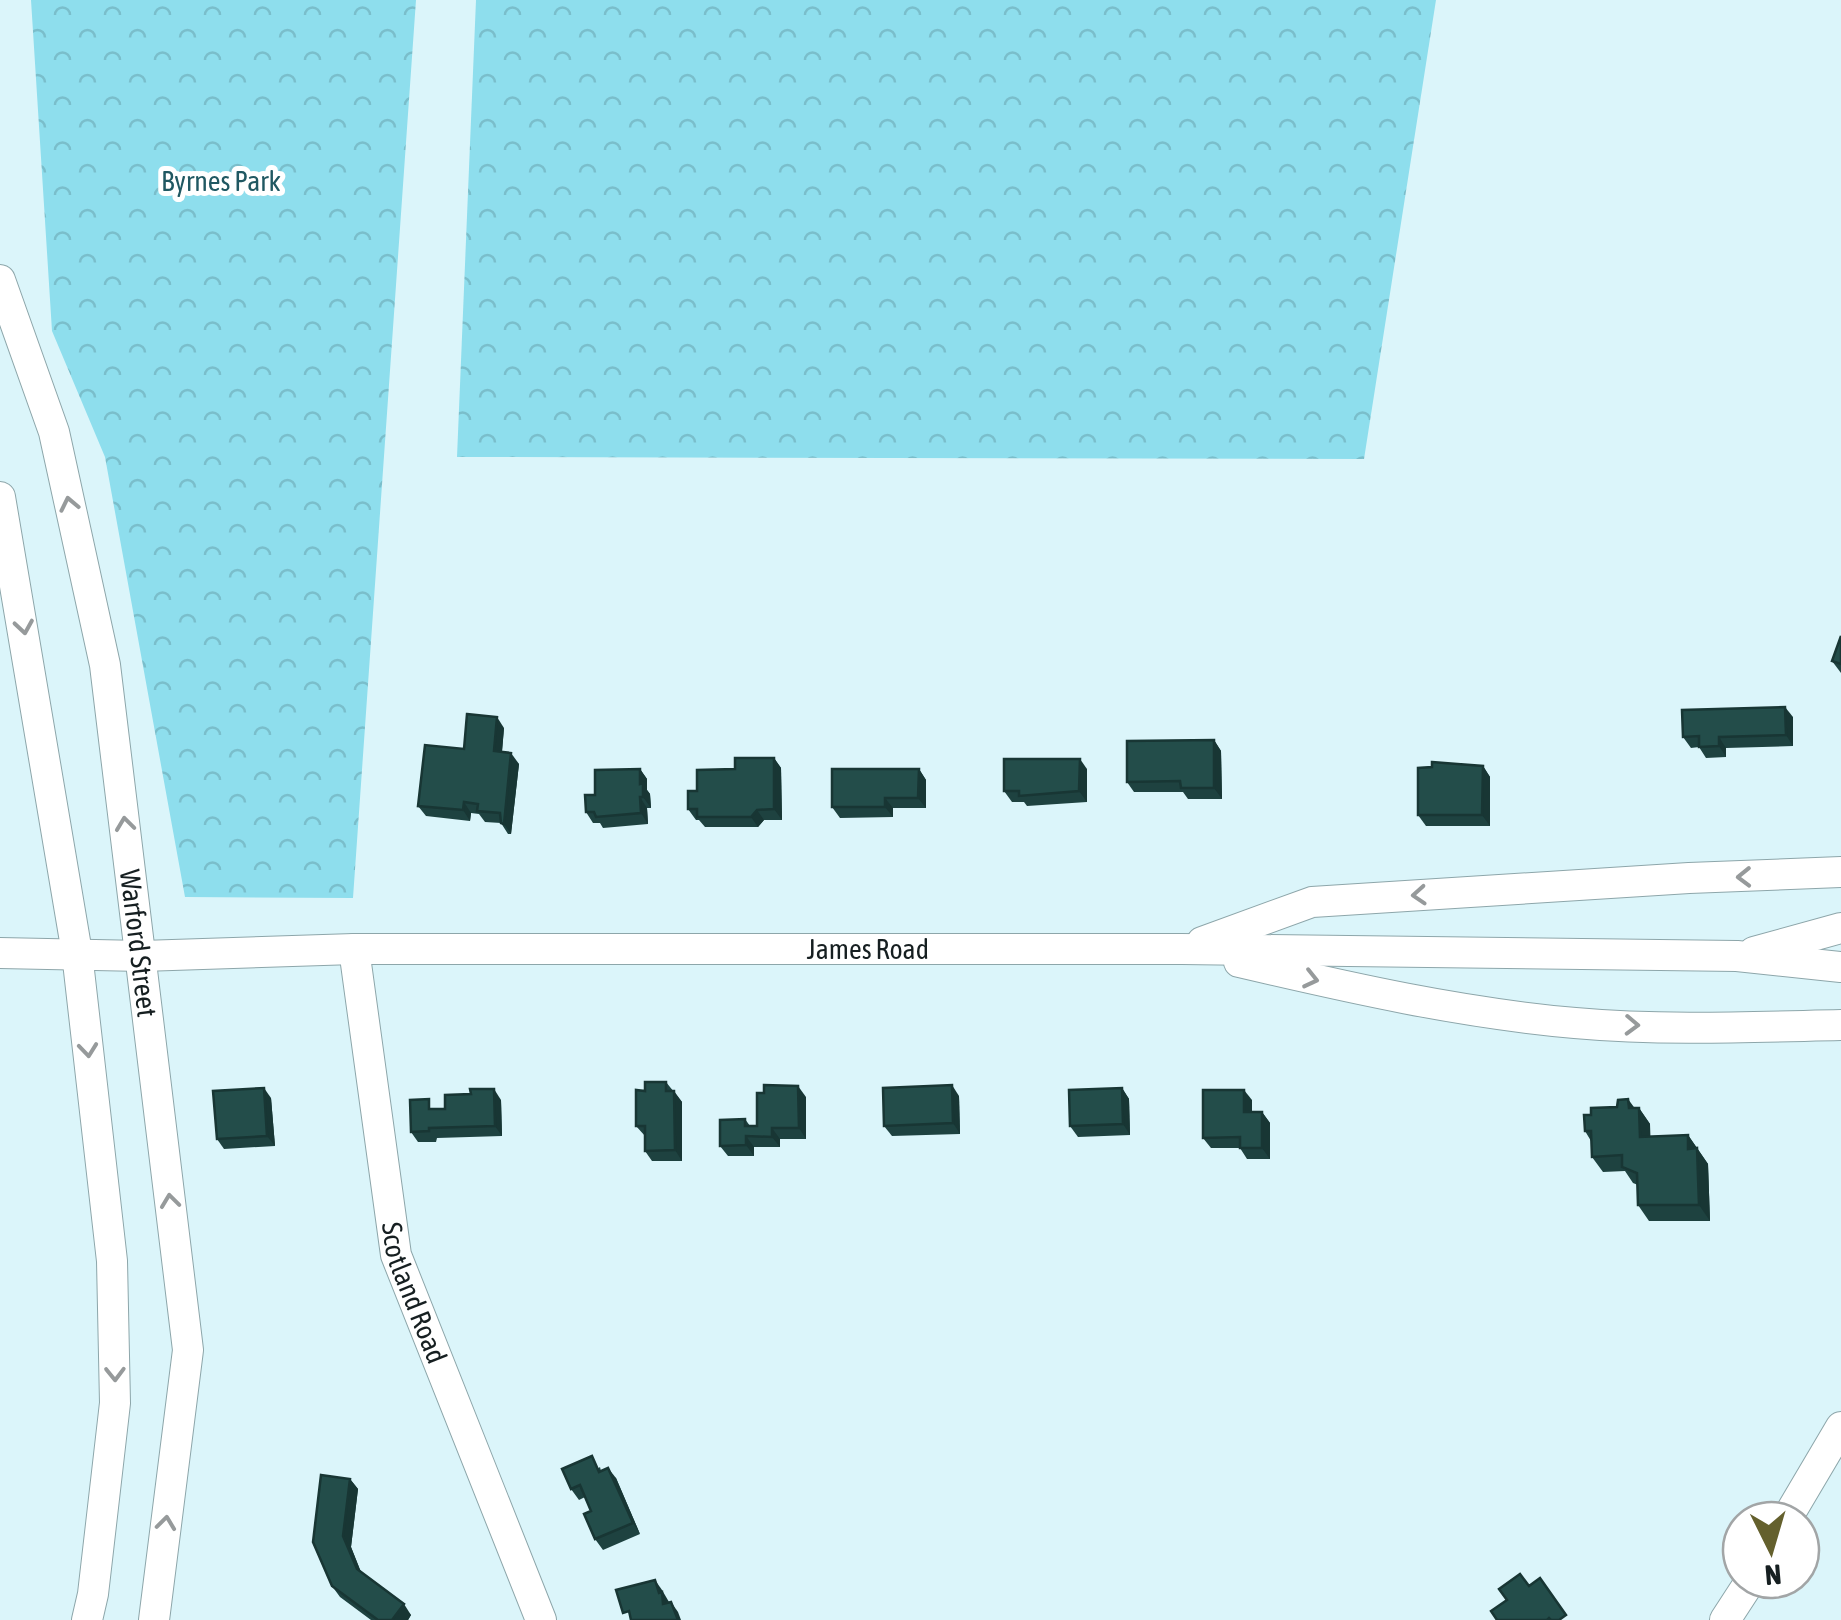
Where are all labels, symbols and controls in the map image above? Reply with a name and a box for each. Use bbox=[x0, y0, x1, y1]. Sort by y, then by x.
park label: Byrnes Park bbox=[161, 165, 281, 197]
one-way arrow bbox=[60, 496, 81, 513]
one-way arrow bbox=[13, 619, 34, 635]
one-way arrow bbox=[115, 816, 136, 832]
one-way arrow bbox=[1735, 866, 1751, 887]
street label: Warford Street bbox=[114, 868, 164, 1019]
one-way arrow bbox=[1411, 884, 1427, 905]
street label: James Road bbox=[807, 933, 929, 965]
one-way arrow bbox=[1302, 967, 1319, 988]
one-way arrow bbox=[1625, 1015, 1641, 1036]
one-way arrow bbox=[76, 1043, 98, 1059]
one-way arrow bbox=[160, 1192, 181, 1208]
street label: Scotland Road bbox=[376, 1220, 453, 1368]
one-way arrow bbox=[104, 1366, 125, 1382]
north arrow bbox=[1721, 1500, 1821, 1600]
one-way arrow bbox=[155, 1515, 176, 1531]
text: N bbox=[1764, 1558, 1783, 1592]

